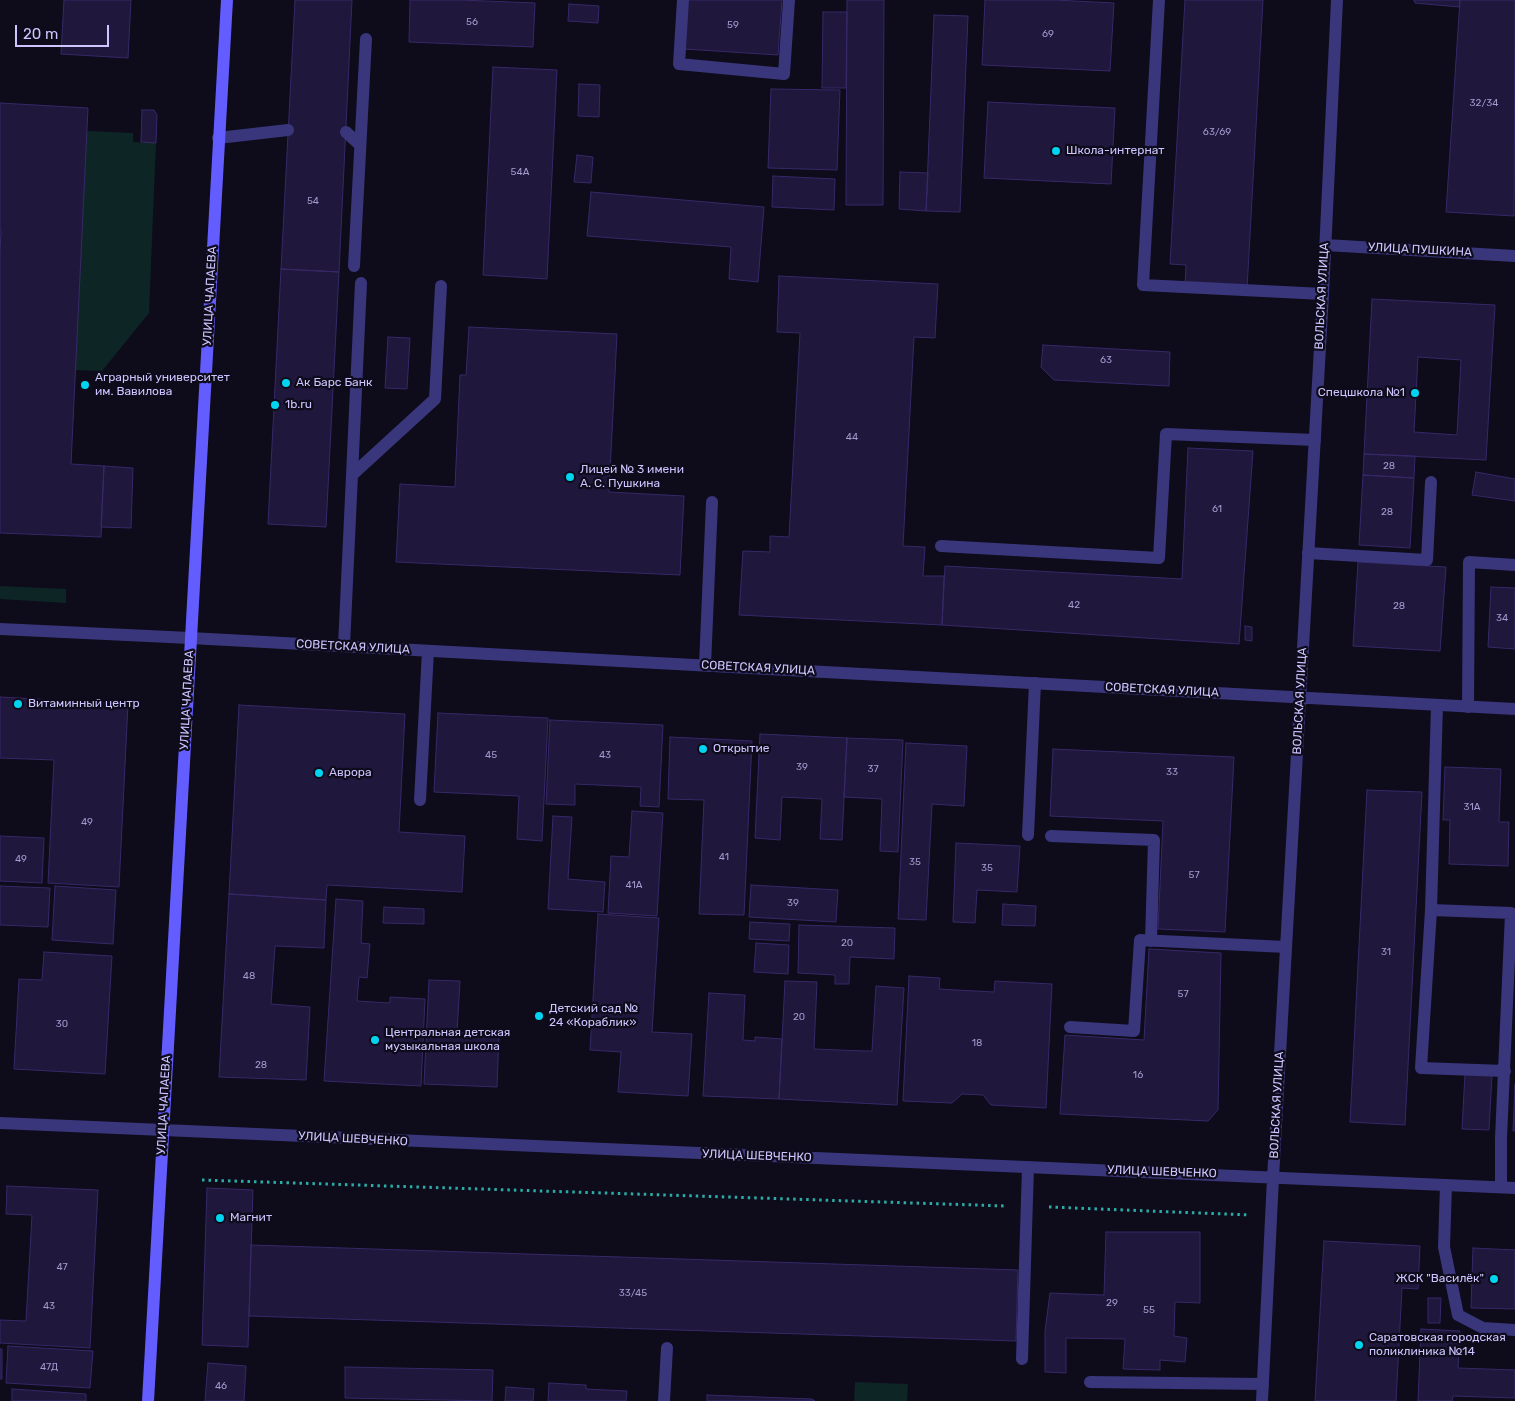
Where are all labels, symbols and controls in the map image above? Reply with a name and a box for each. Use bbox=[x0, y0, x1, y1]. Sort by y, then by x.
scale bar bbox=[18, 15, 111, 47]
house number: 56 bbox=[466, 16, 478, 28]
house number: 59 bbox=[727, 19, 739, 31]
text: 20 m bbox=[23, 25, 58, 43]
house number: 69 bbox=[1042, 28, 1054, 40]
house number: 32/34 bbox=[1470, 97, 1498, 109]
house number: 63/69 bbox=[1203, 126, 1231, 138]
place label: Школа-интернат bbox=[1066, 144, 1165, 158]
marker: Школа-интернат bbox=[1050, 145, 1062, 157]
house number: 54А bbox=[511, 166, 529, 178]
house number: 54 bbox=[307, 195, 319, 207]
street label: УЛИЦА ПУШКИНА bbox=[1368, 240, 1472, 260]
street label: ВОЛЬСКАЯ УЛИЦА bbox=[1312, 242, 1332, 350]
street label: УЛИЦА ЧАПАЕВА bbox=[200, 246, 220, 346]
house number: 63 bbox=[1100, 354, 1112, 366]
place label: Аграрный университет им. Вавилова bbox=[95, 371, 230, 399]
place label: Ак Барс Банк bbox=[296, 376, 372, 390]
marker: Ак Барс Банк bbox=[280, 377, 292, 389]
marker: Аграрный университет им. Вавилова bbox=[79, 379, 91, 391]
place label: Спецшкола №1 bbox=[1318, 386, 1405, 400]
marker: Спецшкола №1 bbox=[1409, 387, 1421, 399]
place label: 1b.ru bbox=[285, 398, 312, 412]
marker: 1b.ru bbox=[269, 399, 281, 411]
house number: 44 bbox=[846, 431, 858, 443]
house number: 28 bbox=[1383, 460, 1395, 472]
place label: Лицей № 3 имени А. С. Пушкина bbox=[580, 463, 684, 491]
marker: Лицей № 3 имени А. С. Пушкина bbox=[564, 471, 576, 483]
house number: 61 bbox=[1212, 503, 1222, 515]
house number: 28 bbox=[1381, 506, 1393, 518]
house number: 42 bbox=[1068, 599, 1080, 611]
house number: 28 bbox=[1393, 600, 1405, 612]
house number: 34 bbox=[1496, 612, 1508, 624]
street label: СОВЕТСКАЯ УЛИЦА bbox=[296, 637, 410, 657]
street label: ВОЛЬСКАЯ УЛИЦА bbox=[1290, 647, 1310, 755]
street label: УЛИЦА ЧАПАЕВА bbox=[177, 650, 197, 750]
street label: СОВЕТСКАЯ УЛИЦА bbox=[701, 658, 815, 678]
street label: СОВЕТСКАЯ УЛИЦА bbox=[1105, 680, 1219, 700]
place label: Витаминный центр bbox=[28, 697, 140, 711]
marker: Витаминный центр bbox=[12, 698, 24, 710]
place label: Открытие bbox=[713, 742, 770, 756]
marker: Открытие bbox=[697, 743, 709, 755]
house number: 45 bbox=[485, 749, 497, 761]
house number: 43 bbox=[599, 749, 611, 761]
house number: 39 bbox=[796, 761, 808, 773]
house number: 37 bbox=[867, 763, 879, 775]
place label: Аврора bbox=[329, 766, 372, 780]
house number: 33 bbox=[1166, 766, 1178, 778]
marker: Аврора bbox=[313, 767, 325, 779]
house number: 31А bbox=[1464, 801, 1480, 813]
house number: 49 bbox=[81, 816, 93, 828]
house number: 41 bbox=[719, 851, 729, 863]
house number: 49 bbox=[15, 853, 27, 865]
house number: 35 bbox=[909, 856, 921, 868]
house number: 35 bbox=[981, 862, 993, 874]
house number: 57 bbox=[1188, 869, 1200, 881]
house number: 41А bbox=[626, 879, 642, 891]
house number: 39 bbox=[787, 897, 799, 909]
house number: 20 bbox=[841, 937, 853, 949]
house number: 31 bbox=[1381, 946, 1391, 958]
house number: 48 bbox=[243, 970, 255, 982]
house number: 57 bbox=[1177, 988, 1189, 1000]
place label: Детский сад № 24 «Кораблик» bbox=[549, 1002, 638, 1030]
marker: Детский сад № 24 «Кораблик» bbox=[533, 1010, 545, 1022]
house number: 20 bbox=[793, 1011, 805, 1023]
house number: 30 bbox=[56, 1018, 68, 1030]
place label: Центральная детская музыкальная школа bbox=[385, 1026, 510, 1054]
marker: Центральная детская музыкальная школа bbox=[369, 1034, 381, 1046]
house number: 18 bbox=[972, 1037, 982, 1049]
street label: ВОЛЬСКАЯ УЛИЦА bbox=[1267, 1051, 1287, 1159]
street label: УЛИЦА ЧАПАЕВА bbox=[154, 1055, 174, 1155]
house number: 28 bbox=[255, 1059, 267, 1071]
house number: 16 bbox=[1133, 1069, 1143, 1081]
street label: УЛИЦА ШЕВЧЕНКО bbox=[298, 1129, 408, 1149]
street label: УЛИЦА ШЕВЧЕНКО bbox=[702, 1147, 812, 1165]
street label: УЛИЦА ШЕВЧЕНКО bbox=[1107, 1163, 1217, 1181]
place label: Магнит bbox=[230, 1211, 272, 1225]
marker: Магнит bbox=[214, 1212, 226, 1224]
house number: 47 bbox=[56, 1261, 68, 1273]
place label: ЖСК "Василёк" bbox=[1396, 1272, 1484, 1286]
marker: ЖСК "Василёк" bbox=[1488, 1273, 1500, 1285]
house number: 33/45 bbox=[619, 1287, 647, 1299]
house number: 29 bbox=[1106, 1297, 1118, 1309]
house number: 43 bbox=[43, 1300, 55, 1312]
house number: 55 bbox=[1143, 1304, 1155, 1316]
place label: Саратовская городская поликлиника №14 bbox=[1369, 1331, 1506, 1359]
marker: Саратовская городская поликлиника №14 bbox=[1353, 1339, 1365, 1351]
house number: 47Д bbox=[40, 1361, 58, 1373]
house number: 46 bbox=[215, 1380, 227, 1392]

